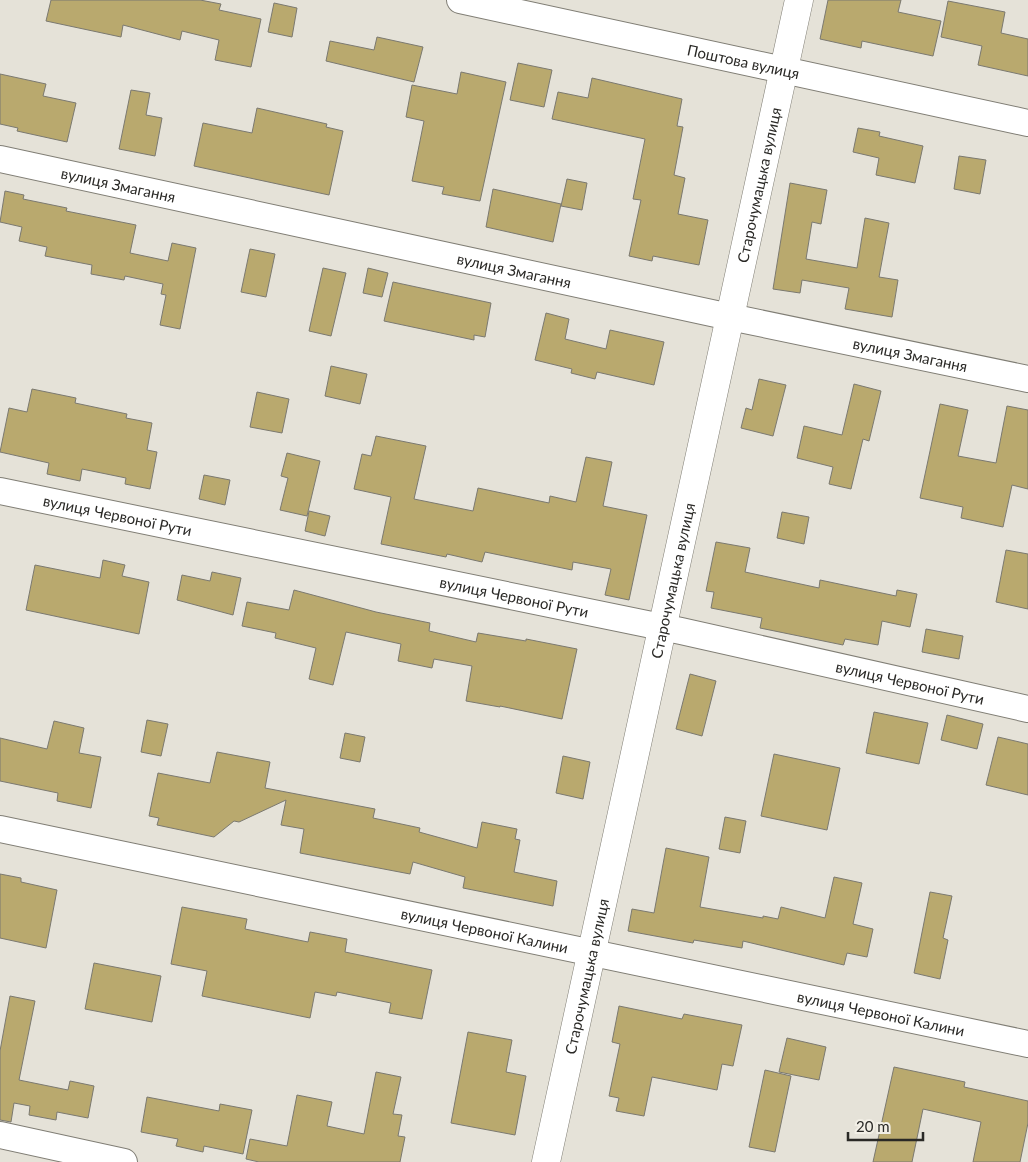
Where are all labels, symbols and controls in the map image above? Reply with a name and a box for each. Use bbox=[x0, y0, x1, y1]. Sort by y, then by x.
street label: Поштова вулиця bbox=[686, 40, 801, 82]
street label: Старочумацька вулиця bbox=[733, 105, 784, 264]
street label: вулиця Змагання bbox=[59, 163, 177, 206]
street label: вулиця Змагання bbox=[455, 249, 573, 291]
street label: вулиця Змагання bbox=[851, 334, 969, 375]
street label: вулиця Червоної Рути bbox=[42, 491, 194, 539]
street label: Старочумацька вулиця bbox=[647, 501, 698, 660]
street label: вулиця Червоної Рути bbox=[438, 573, 590, 621]
street label: вулиця Червоної Рути bbox=[834, 657, 986, 708]
street label: Старочумацька вулиця bbox=[561, 897, 612, 1056]
street label: вулиця Червоної Калини bbox=[399, 904, 570, 957]
street label: вулиця Червоної Калини bbox=[796, 987, 966, 1039]
scale bar bbox=[848, 1110, 923, 1142]
text: 20 m bbox=[856, 1117, 890, 1135]

